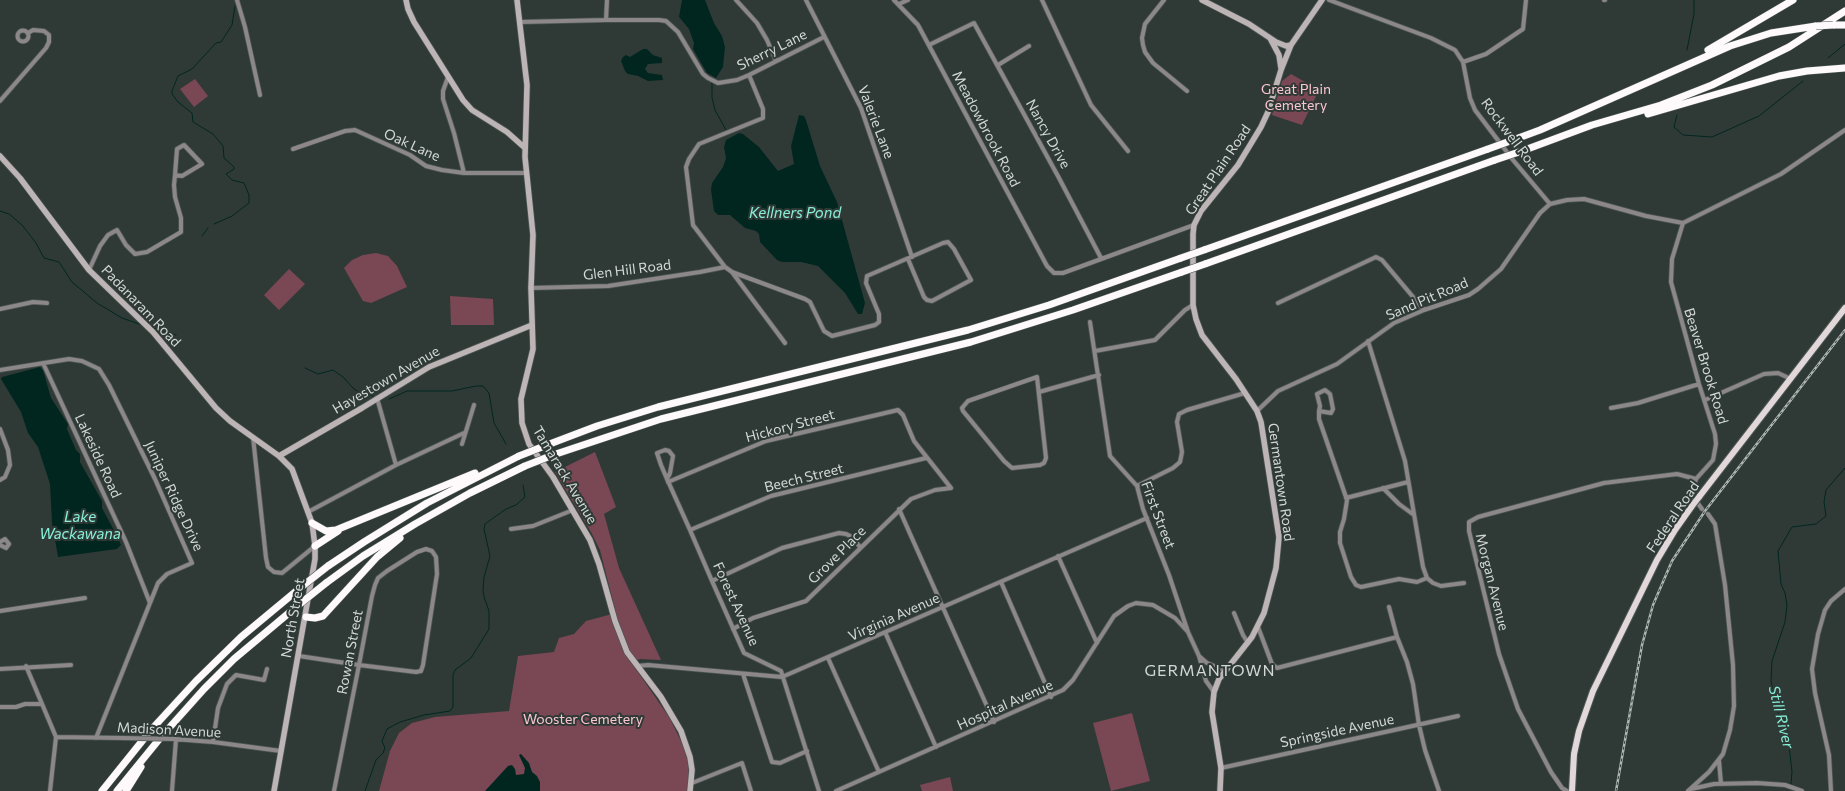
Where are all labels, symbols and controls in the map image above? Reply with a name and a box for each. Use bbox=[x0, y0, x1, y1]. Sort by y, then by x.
street label: Sherry Lane bbox=[734, 26, 810, 74]
street label: Meadowbrook Road bbox=[948, 68, 1024, 190]
park label: Great Plain Cemetery bbox=[1261, 81, 1331, 114]
street label: Valerie Lane bbox=[854, 83, 898, 161]
street label: Rockwell Road bbox=[1477, 95, 1547, 179]
street label: Nancy Drive bbox=[1022, 96, 1074, 172]
street label: Great Plain Road bbox=[1182, 122, 1254, 218]
street label: Oak Lane bbox=[381, 125, 443, 165]
water label: Kellners Pond bbox=[749, 204, 841, 222]
street label: Glen Hill Road bbox=[582, 256, 672, 284]
street label: Padanaram Road bbox=[98, 262, 184, 350]
street label: Sand Pit Road bbox=[1383, 274, 1471, 324]
street label: Beaver Brook Road bbox=[1680, 306, 1732, 426]
street label: Hayestown Avenue bbox=[330, 343, 442, 417]
street label: Hickory Street bbox=[744, 406, 836, 446]
street label: Lakeside Road bbox=[71, 411, 125, 501]
street label: Germantown Road bbox=[1264, 422, 1298, 542]
street label: Tamarack Avenue bbox=[529, 423, 601, 527]
street label: Juniper Ridge Drive bbox=[141, 438, 207, 554]
street label: Beech Street bbox=[763, 460, 845, 496]
street label: Federal Road bbox=[1643, 478, 1703, 556]
street label: First Street bbox=[1137, 479, 1179, 551]
water label: Lake Wackawana bbox=[39, 508, 121, 543]
street label: Grove Place bbox=[805, 523, 869, 587]
street label: Morgan Avenue bbox=[1472, 532, 1512, 632]
street label: Forest Avenue bbox=[709, 560, 763, 648]
street label: North Street bbox=[278, 577, 308, 659]
street label: Virginia Avenue bbox=[846, 589, 942, 645]
street label: Rowan Street bbox=[334, 608, 366, 696]
district label: GERMANTOWN bbox=[1144, 661, 1276, 681]
street label: Hospital Avenue bbox=[955, 676, 1055, 734]
water label: Still River bbox=[1764, 684, 1798, 750]
park label: Wooster Cemetery bbox=[523, 711, 643, 727]
street label: Springside Avenue bbox=[1278, 711, 1396, 751]
street label: Madison Avenue bbox=[116, 719, 222, 741]

